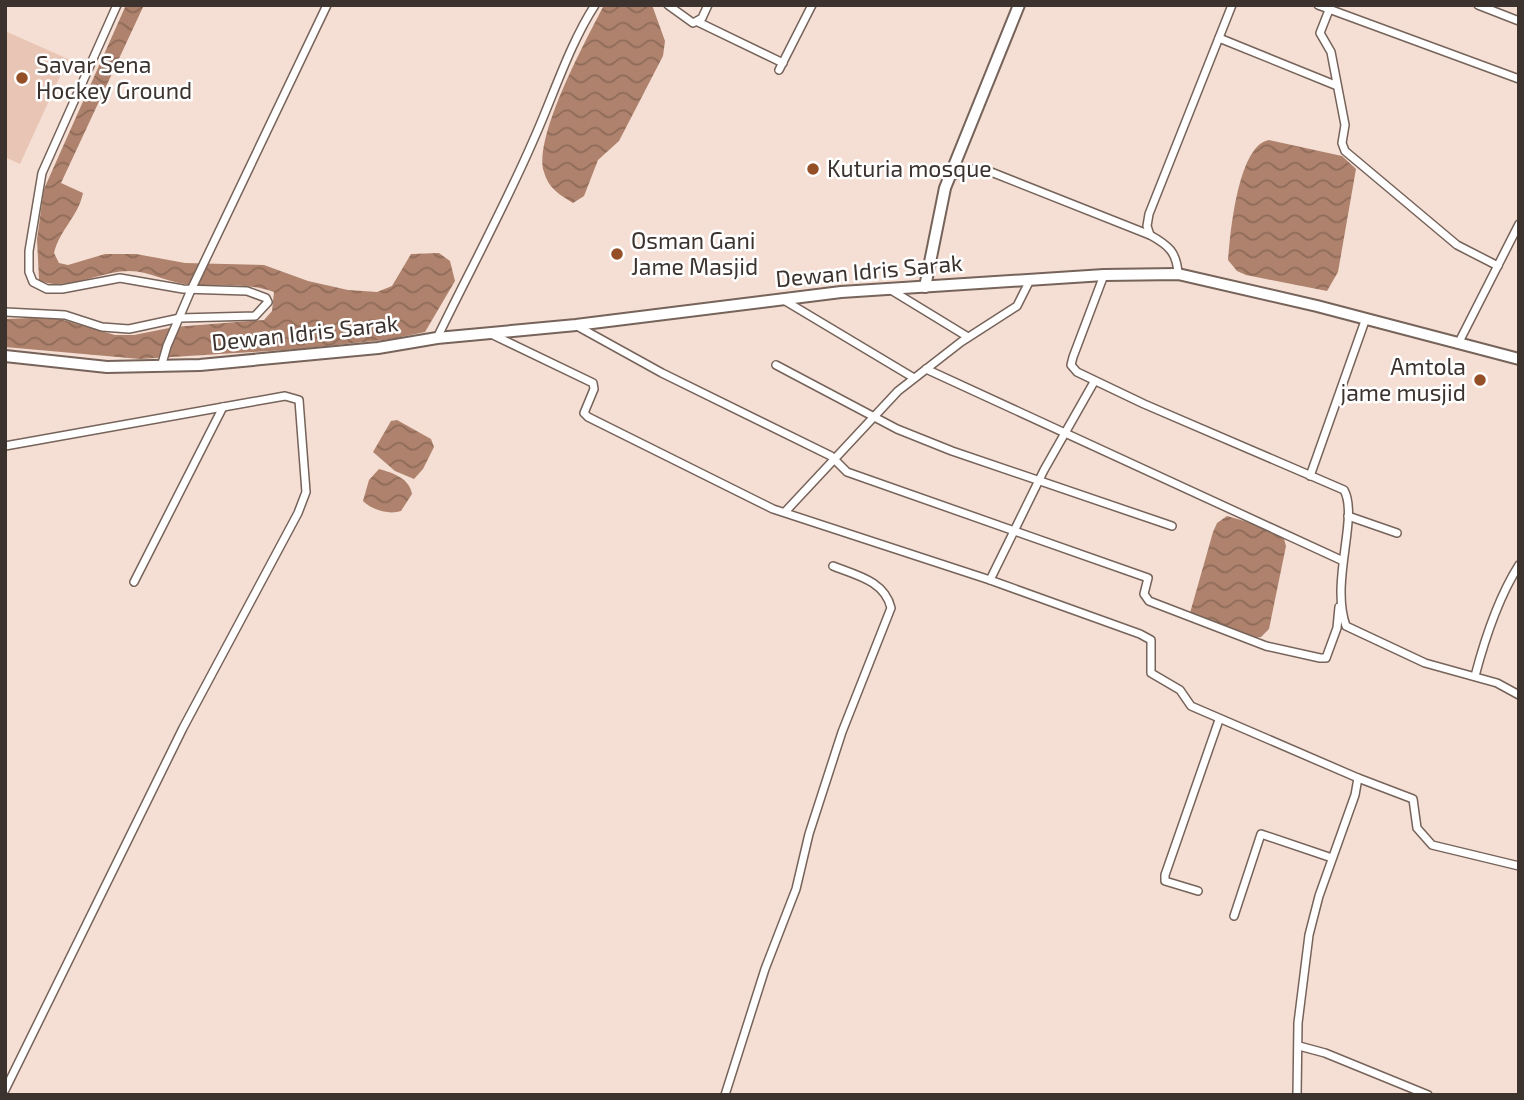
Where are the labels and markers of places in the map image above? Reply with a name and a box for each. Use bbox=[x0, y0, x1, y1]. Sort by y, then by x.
place label: Savar Sena Hockey Ground bbox=[36, 50, 192, 104]
marker: Savar Sena Hockey Ground bbox=[14, 70, 30, 86]
place label: Kuturia mosque bbox=[827, 154, 992, 182]
marker: Kuturia mosque bbox=[805, 161, 821, 177]
place label: Osman Gani Jame Masjid bbox=[631, 226, 758, 280]
marker: Osman Gani Jame Masjid bbox=[609, 246, 625, 262]
place label: Amtola jame musjid bbox=[1340, 352, 1466, 406]
marker: Amtola jame musjid bbox=[1472, 372, 1488, 388]

